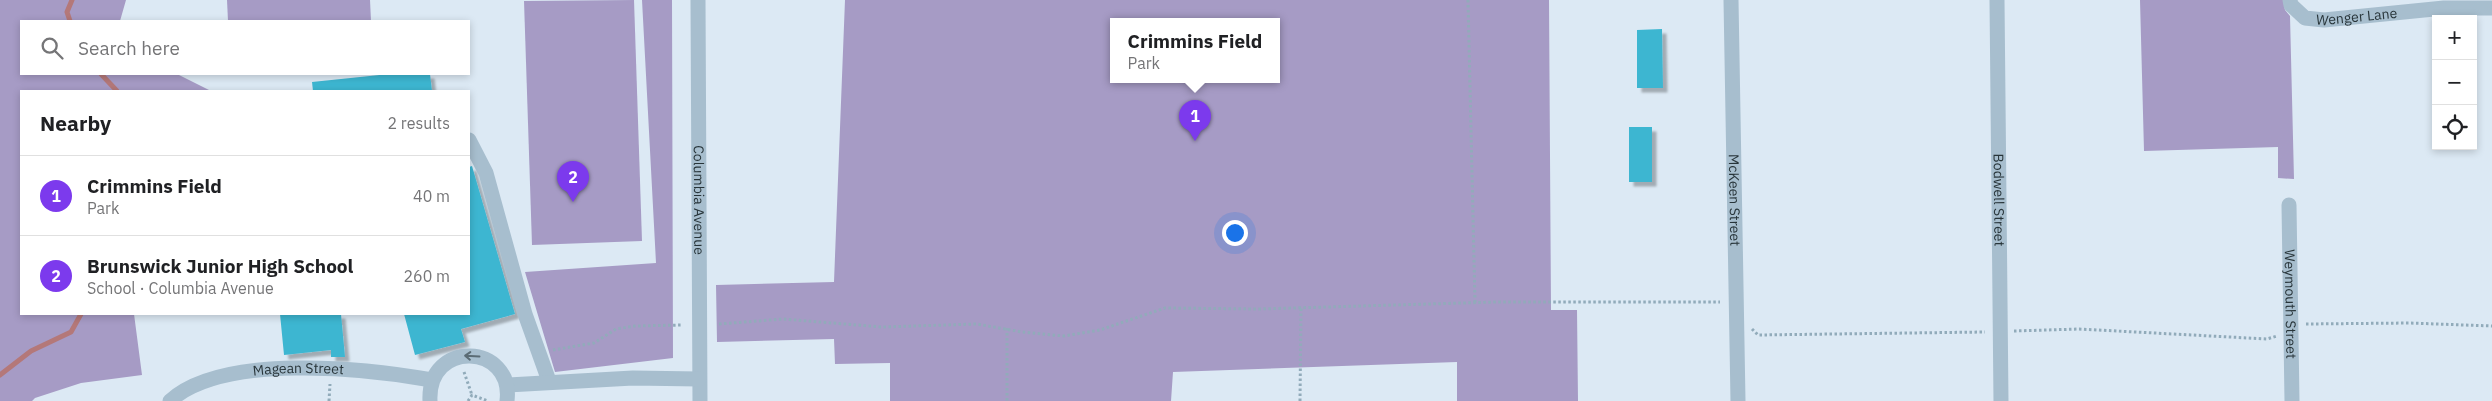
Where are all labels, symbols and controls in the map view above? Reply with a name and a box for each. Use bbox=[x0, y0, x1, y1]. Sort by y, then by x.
street label: Wenger Lane bbox=[2315, 4, 2398, 29]
map controls bbox=[2432, 15, 2477, 150]
button: + bbox=[2432, 15, 2477, 60]
popup bbox=[1110, 18, 1280, 83]
search box bbox=[20, 20, 470, 75]
text: Crimmins Field bbox=[1128, 29, 1262, 53]
icon: search bbox=[38, 34, 66, 62]
text: Search here bbox=[78, 36, 180, 60]
text: Park bbox=[1128, 53, 1160, 73]
button: − bbox=[2432, 60, 2477, 105]
pin: 1 bbox=[1179, 100, 1211, 141]
button: locate bbox=[2432, 105, 2477, 150]
text: Nearby bbox=[40, 109, 111, 137]
text: 2 results bbox=[387, 113, 450, 133]
street label: Columbia Avenue bbox=[690, 145, 708, 255]
street label: Bodwell Street bbox=[1990, 153, 2008, 247]
street label: McKeen Street bbox=[1725, 154, 1744, 246]
pin: 2 bbox=[557, 161, 589, 202]
text: Crimmins Field bbox=[87, 174, 222, 198]
text: 1 bbox=[51, 186, 61, 206]
text: 40 m bbox=[413, 186, 450, 206]
text: Park bbox=[87, 198, 119, 218]
your location bbox=[1222, 220, 1248, 246]
street label: Weymouth Street bbox=[2281, 249, 2300, 359]
text: Brunswick Junior High School bbox=[87, 254, 353, 278]
text: 2 bbox=[51, 266, 61, 286]
text: 260 m bbox=[403, 266, 450, 286]
text: School · Columbia Avenue bbox=[87, 278, 274, 298]
one-way arrow bbox=[464, 352, 480, 361]
street label: Magean Street bbox=[252, 359, 345, 380]

